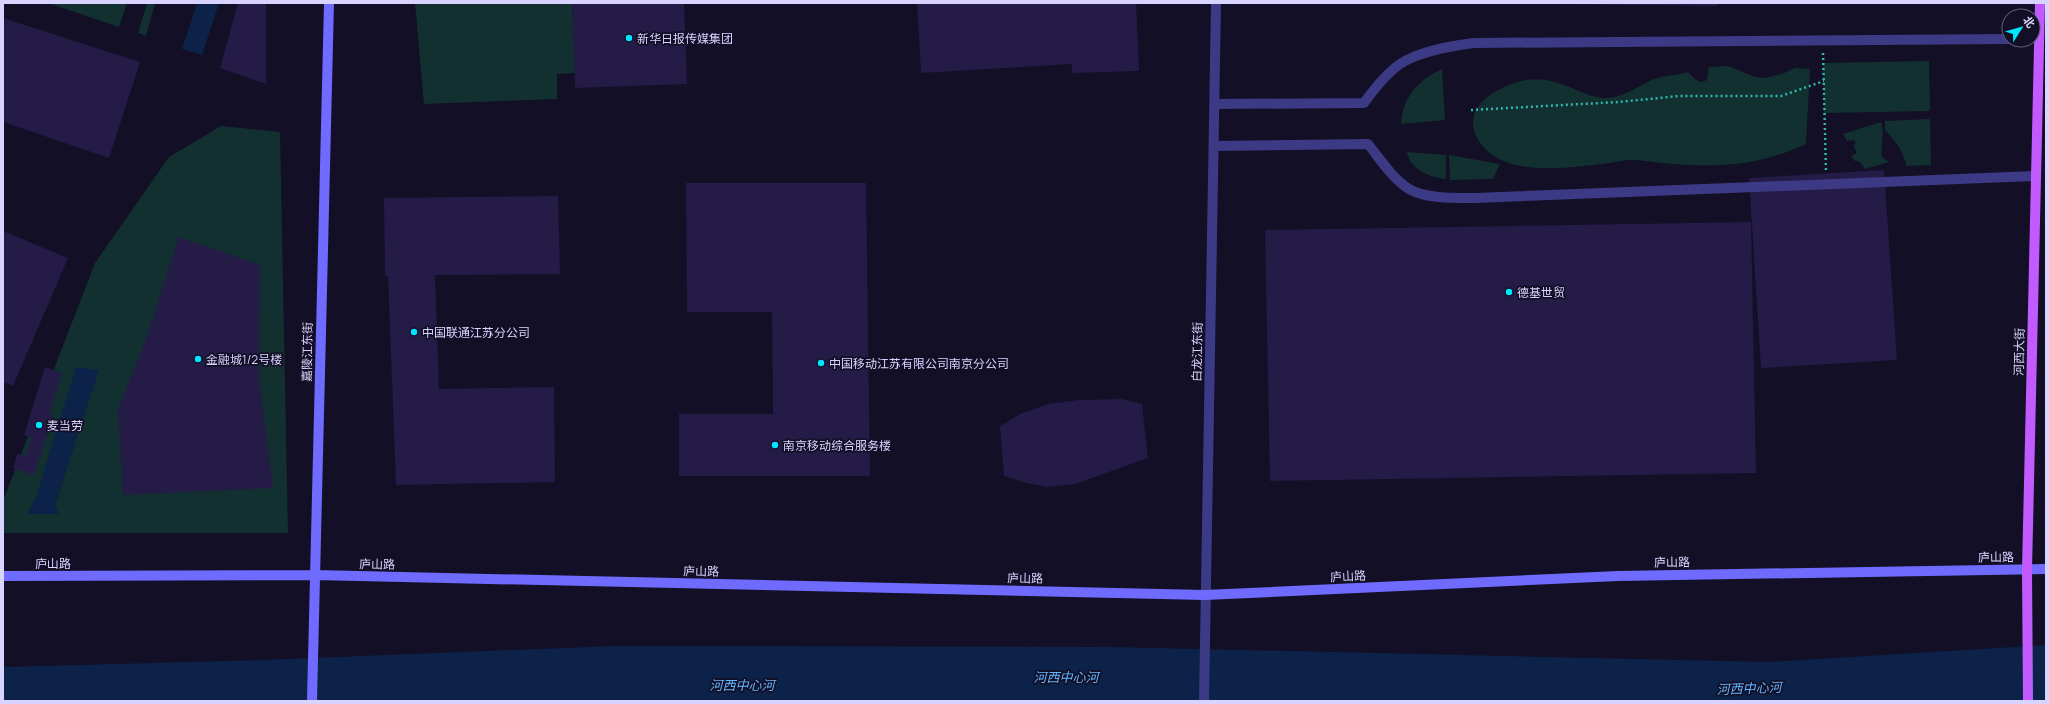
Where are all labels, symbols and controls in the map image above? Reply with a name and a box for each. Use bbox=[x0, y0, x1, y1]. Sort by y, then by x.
north arrow bbox=[2001, 8, 2041, 48]
text: 北 bbox=[2020, 13, 2039, 31]
place label: 新华日报传媒集团 bbox=[637, 30, 733, 47]
marker: 新华日报传媒集团 bbox=[624, 33, 634, 43]
place label: 德基世贸 bbox=[1517, 284, 1565, 301]
marker: 德基世贸 bbox=[1504, 287, 1514, 297]
street label: 嘉陵江东街 bbox=[298, 322, 316, 382]
street label: 白龙江东街 bbox=[1188, 322, 1206, 382]
place label: 中国联通江苏分公司 bbox=[422, 324, 530, 341]
marker: 中国联通江苏分公司 bbox=[409, 327, 419, 337]
street label: 河西大街 bbox=[2010, 328, 2028, 376]
place label: 金融城1/2号楼 bbox=[206, 351, 282, 368]
marker: 金融城1/2号楼 bbox=[193, 354, 203, 364]
place label: 中国移动江苏有限公司南京分公司 bbox=[829, 355, 1009, 372]
marker: 中国移动江苏有限公司南京分公司 bbox=[816, 358, 826, 368]
place label: 麦当劳 bbox=[47, 417, 83, 434]
marker: 麦当劳 bbox=[34, 420, 44, 430]
place label: 南京移动综合服务楼 bbox=[783, 437, 891, 454]
marker: 南京移动综合服务楼 bbox=[770, 440, 780, 450]
street label: 庐山路 bbox=[1978, 548, 2014, 566]
street label: 庐山路 bbox=[1654, 553, 1690, 571]
street label: 庐山路 bbox=[35, 555, 71, 572]
street label: 庐山路 bbox=[359, 555, 395, 573]
street label: 庐山路 bbox=[683, 562, 719, 580]
street label: 庐山路 bbox=[1330, 567, 1366, 585]
street label: 庐山路 bbox=[1007, 569, 1043, 587]
water label: 河西中心河 bbox=[1033, 668, 1101, 686]
water label: 河西中心河 bbox=[709, 676, 777, 694]
water label: 河西中心河 bbox=[1716, 678, 1785, 698]

